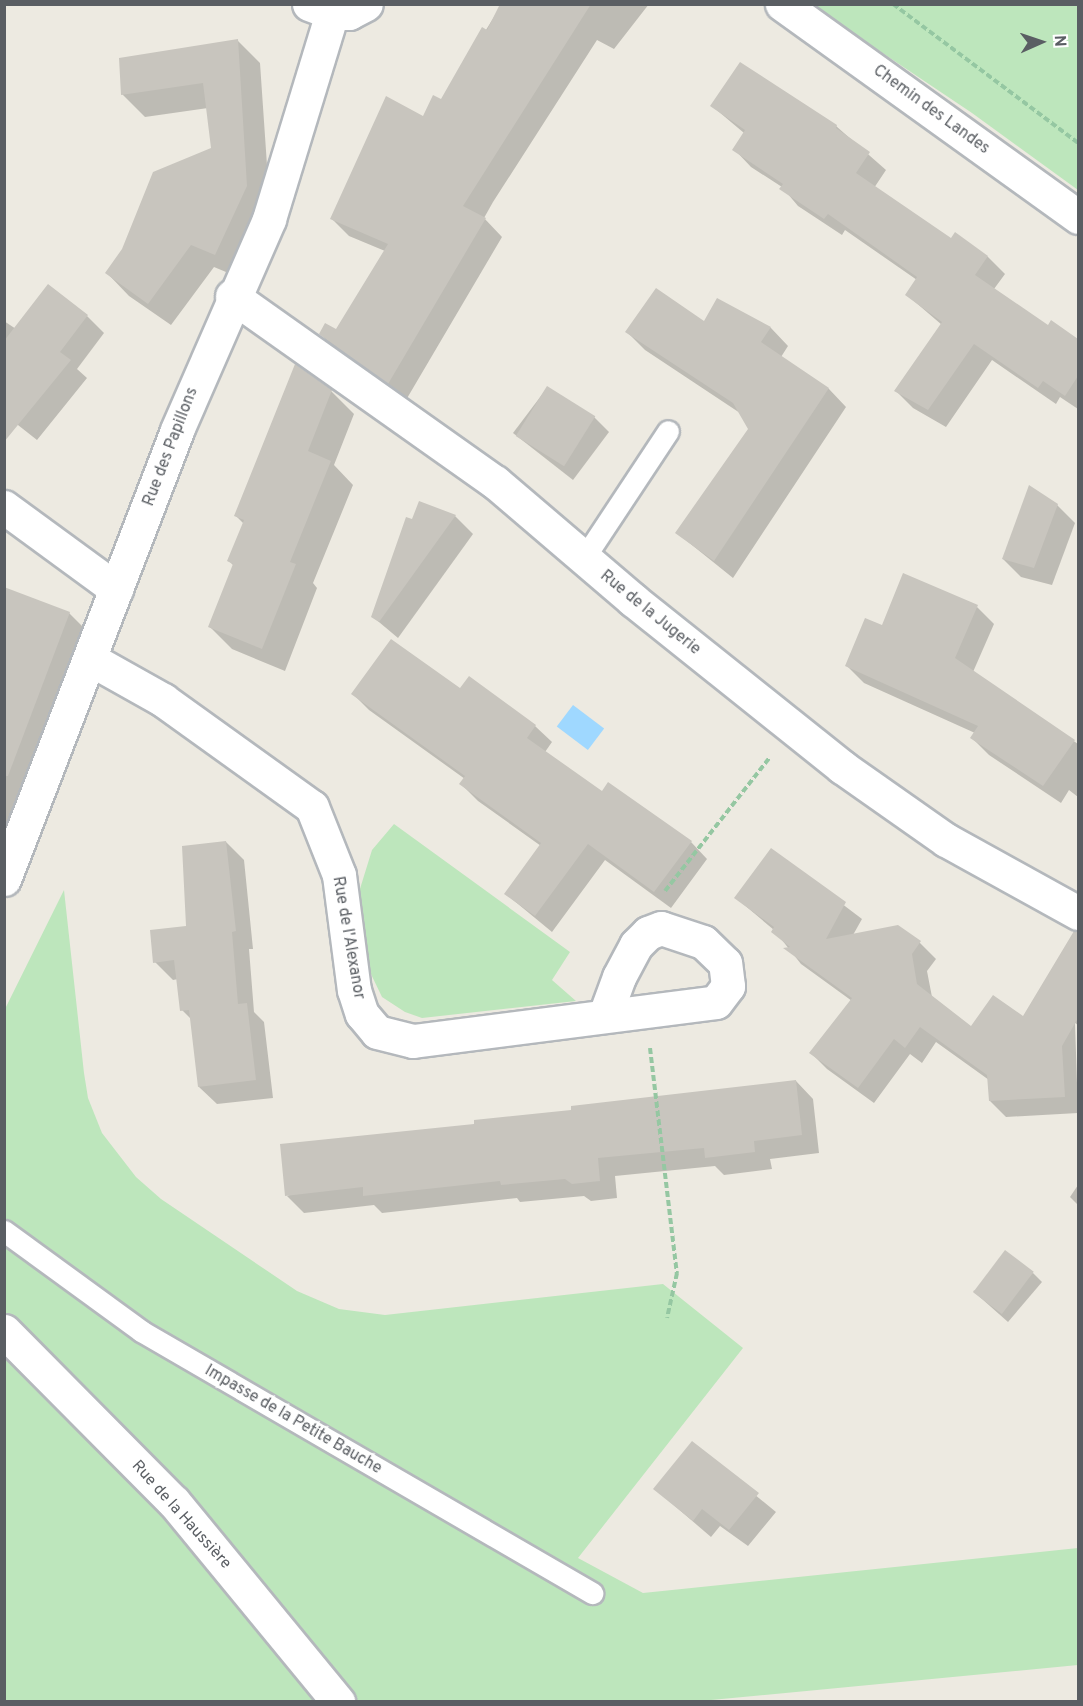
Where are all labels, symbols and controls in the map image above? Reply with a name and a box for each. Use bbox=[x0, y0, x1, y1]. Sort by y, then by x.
north arrow bbox=[1011, 12, 1071, 72]
text: N bbox=[1049, 35, 1069, 47]
street label: Chemin des Landes bbox=[869, 61, 993, 159]
street label: Rue des Papillons bbox=[140, 385, 202, 509]
street label: Rue de la Jugerie bbox=[596, 567, 704, 659]
street label: Rue de l'Alexanor bbox=[328, 875, 368, 1001]
street label: Impasse de la Petite Bauche bbox=[201, 1361, 385, 1479]
street label: Rue de la Haussière bbox=[127, 1457, 235, 1573]

